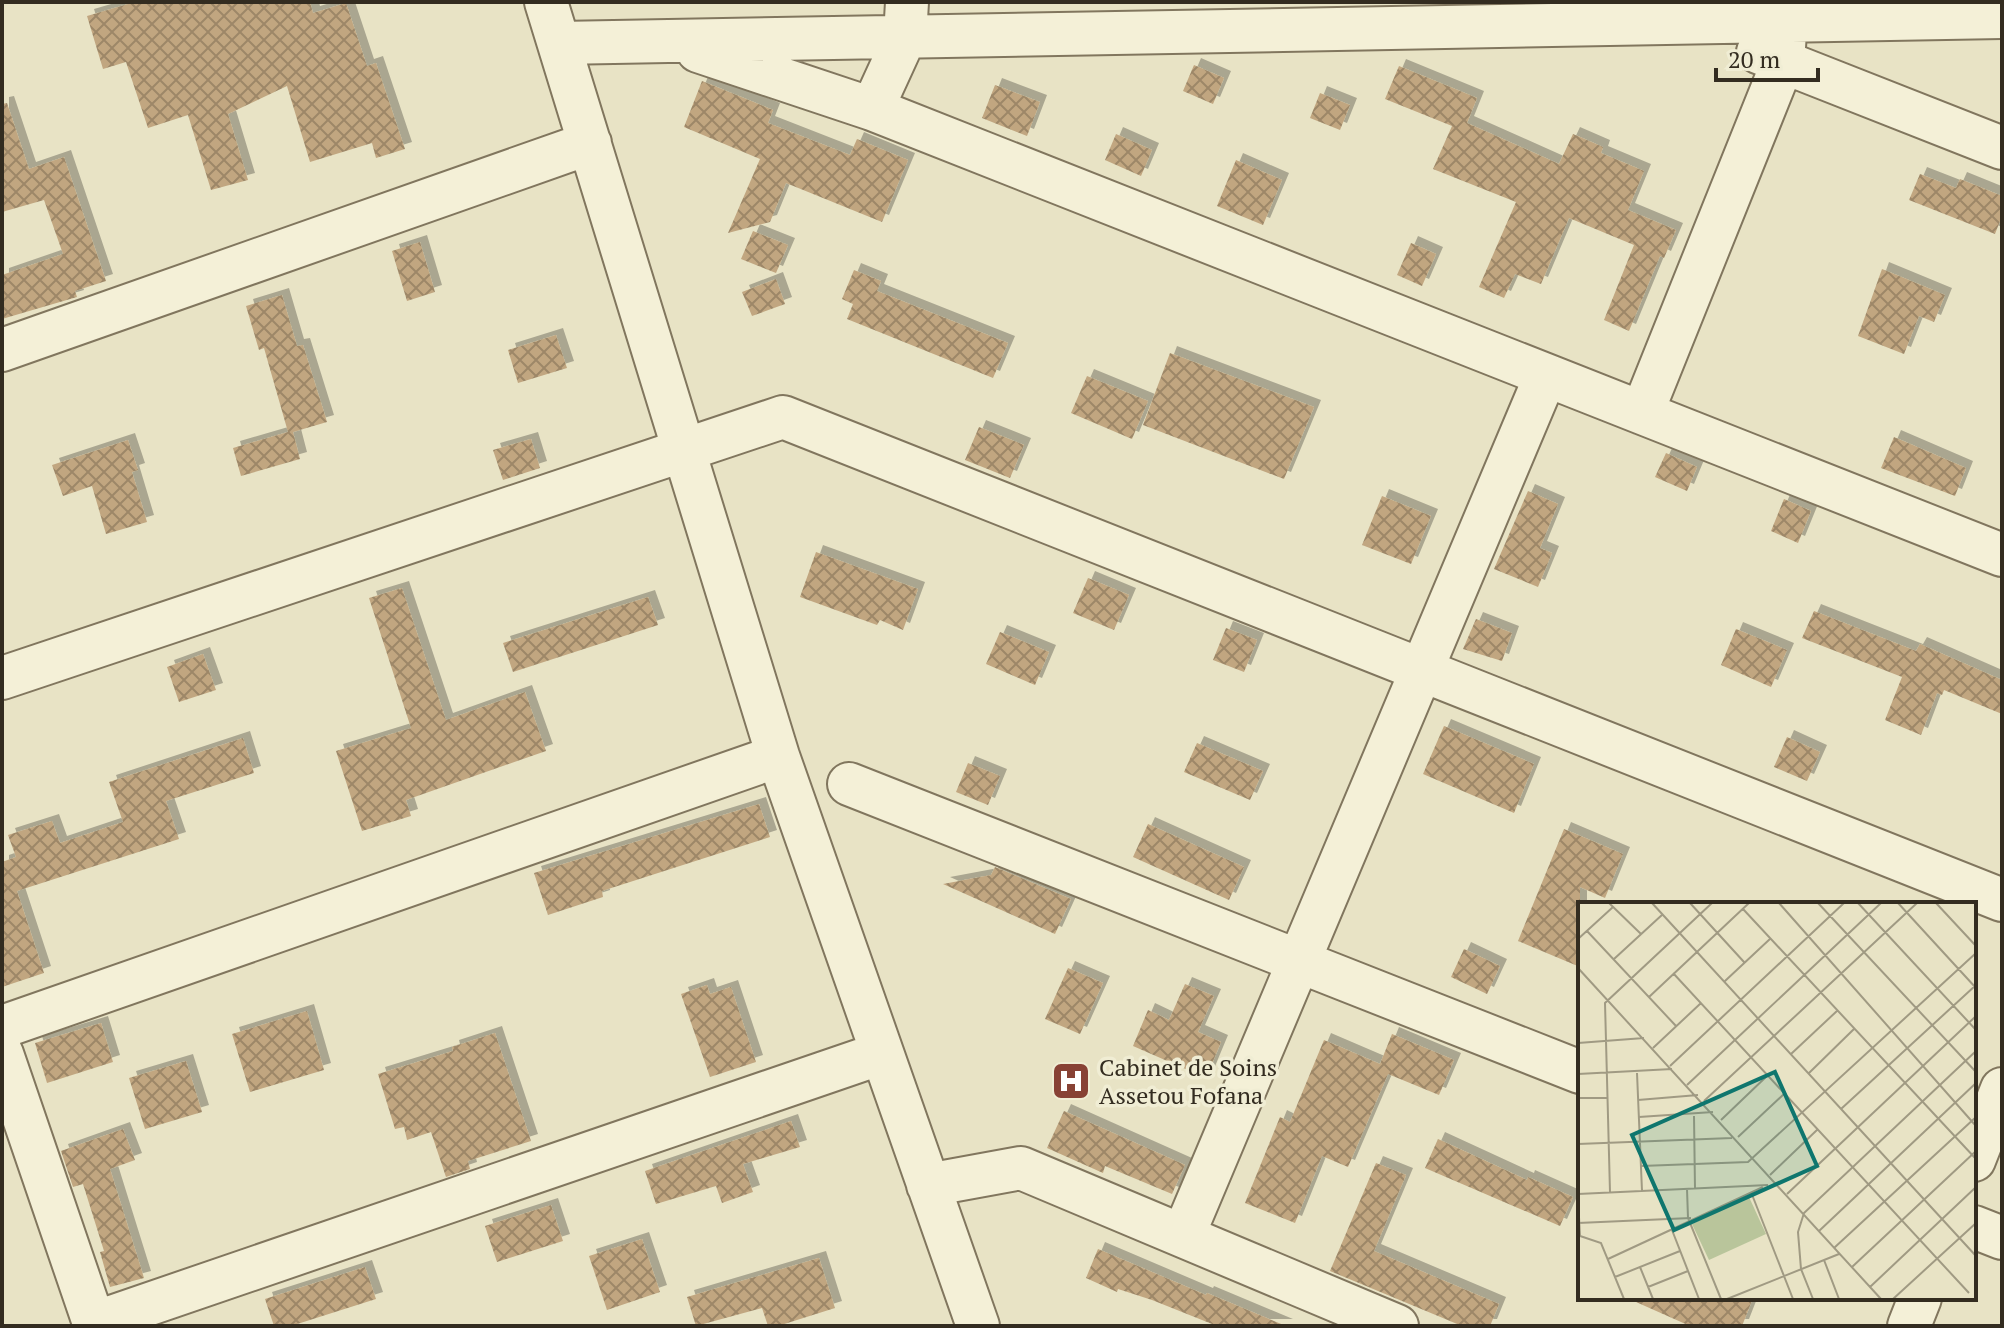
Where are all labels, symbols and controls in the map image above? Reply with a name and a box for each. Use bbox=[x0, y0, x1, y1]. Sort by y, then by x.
scale bar bbox=[1716, 32, 1818, 82]
text: 20 m bbox=[1728, 43, 1780, 75]
inset map bbox=[1578, 902, 1976, 1300]
place label: Cabinet de Soins Assetou Fofana bbox=[1099, 1051, 1277, 1111]
hospital icon: Cabinet de Soins Assetou Fofana bbox=[1050, 1060, 1092, 1102]

